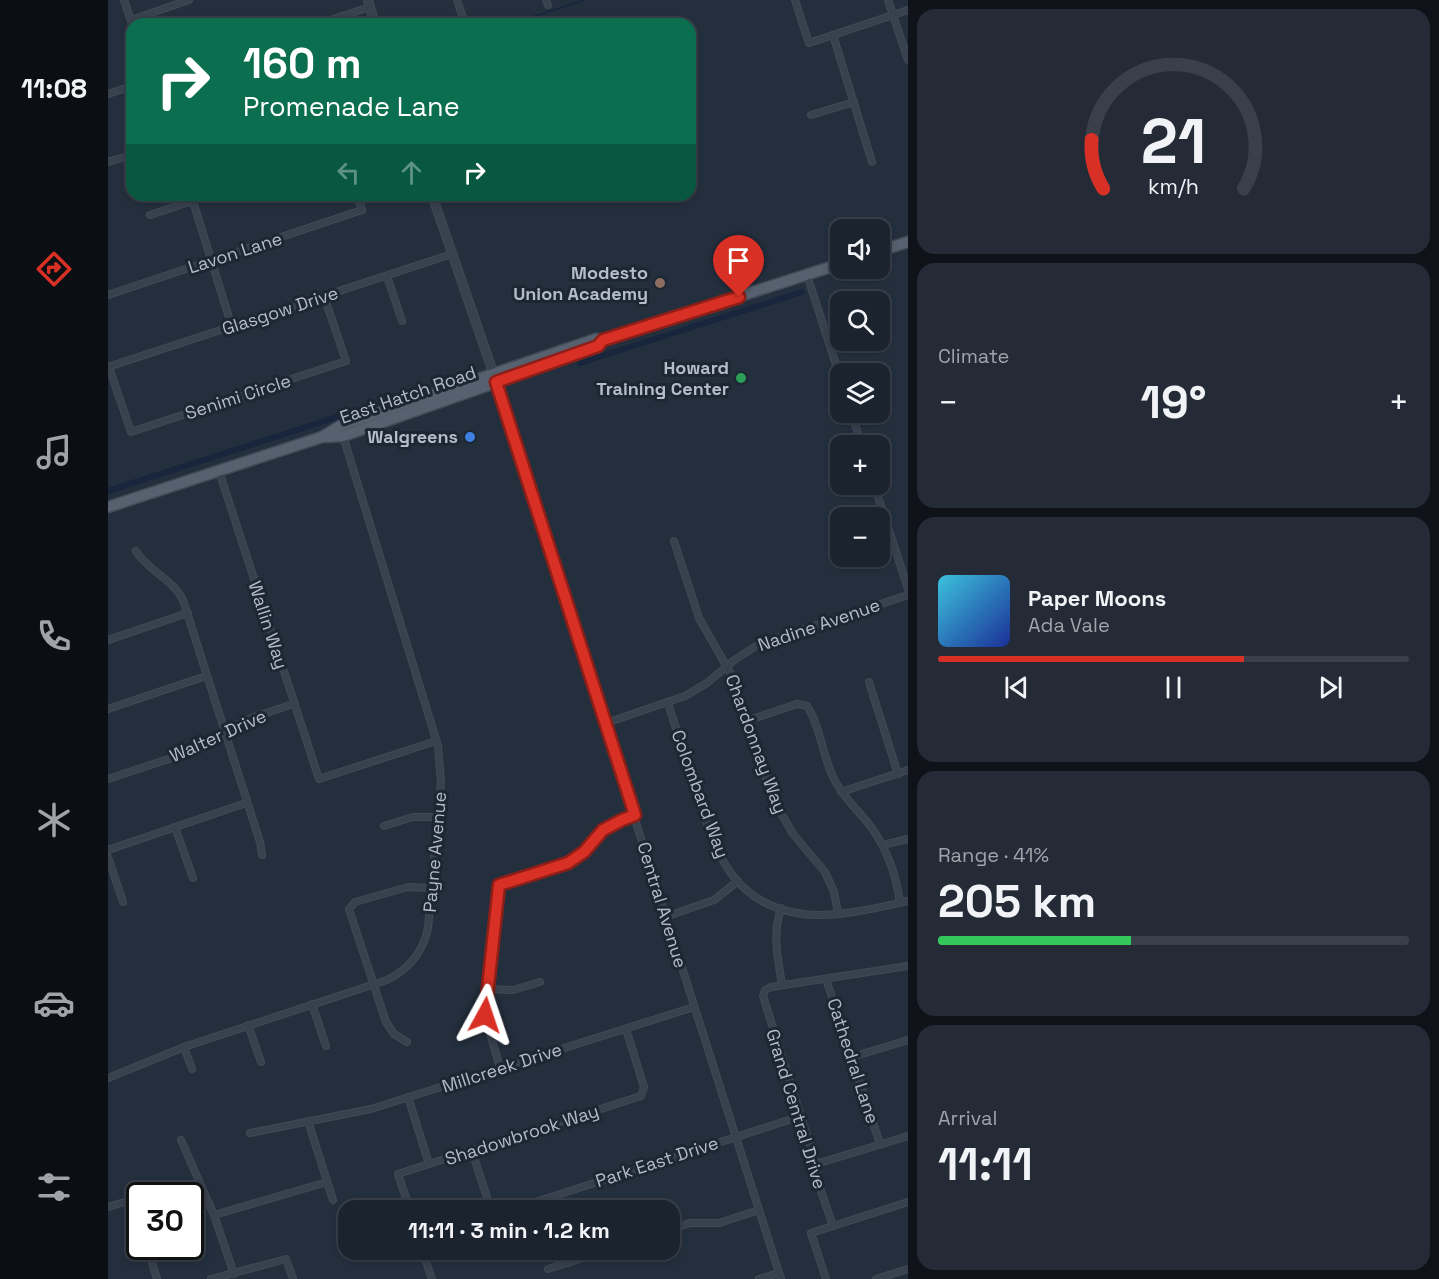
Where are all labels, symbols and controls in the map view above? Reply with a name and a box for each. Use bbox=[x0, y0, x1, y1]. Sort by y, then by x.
text: 160 m bbox=[243, 37, 362, 90]
icon: right bbox=[144, 42, 222, 120]
text: 11:08 bbox=[21, 71, 87, 106]
text: Promenade Lane bbox=[243, 89, 460, 124]
text: 21 bbox=[1141, 102, 1206, 181]
icon: left bbox=[332, 156, 365, 189]
icon: ahead bbox=[395, 156, 428, 189]
icon: right bbox=[458, 156, 491, 189]
text: km/h bbox=[1148, 173, 1199, 200]
map controls bbox=[830, 219, 890, 567]
button: sound bbox=[830, 219, 890, 279]
street label: Lavon Lane bbox=[185, 226, 285, 279]
pin bbox=[713, 235, 764, 297]
icon: arrive bbox=[722, 244, 755, 277]
icon: directions bbox=[33, 248, 75, 290]
place label: Modesto Union Academy bbox=[513, 261, 648, 305]
marker: Modesto Union Academy bbox=[653, 276, 667, 290]
street label: Glasgow Drive bbox=[219, 281, 341, 340]
button: search bbox=[830, 291, 890, 351]
text: Climate bbox=[938, 343, 1009, 369]
place label: Howard Training Center bbox=[596, 356, 729, 400]
street label: East Hatch Road bbox=[337, 360, 479, 429]
button: layers bbox=[830, 363, 890, 423]
street label: Senimi Circle bbox=[182, 369, 294, 424]
marker: Howard Training Center bbox=[734, 371, 748, 385]
text: 19° bbox=[1141, 374, 1206, 431]
text: − bbox=[938, 382, 958, 424]
text: + bbox=[1389, 382, 1409, 424]
place label: Walgreens bbox=[367, 425, 458, 448]
marker: Walgreens bbox=[463, 430, 477, 444]
icon: music bbox=[33, 431, 75, 473]
button: + bbox=[830, 435, 890, 495]
button: − bbox=[830, 507, 890, 567]
street label: Wallin Way bbox=[243, 578, 294, 672]
text: Paper Moons bbox=[1028, 584, 1166, 612]
street label: Nadine Avenue bbox=[755, 593, 883, 656]
text: Ada Vale bbox=[1028, 612, 1110, 638]
icon: phone bbox=[33, 615, 75, 657]
street label: Chardonnay Way bbox=[721, 671, 792, 817]
icon: previous bbox=[1000, 671, 1033, 704]
icon: pause bbox=[1157, 671, 1190, 704]
icon: next bbox=[1314, 671, 1347, 704]
street label: Walter Drive bbox=[166, 704, 270, 767]
street label: Colombard Way bbox=[667, 727, 734, 861]
street label: Payne Avenue bbox=[418, 790, 451, 913]
icon: climate bbox=[33, 799, 75, 841]
street label: Central Avenue bbox=[632, 839, 693, 971]
text: Range · 41% bbox=[938, 842, 1049, 868]
text: 205 km bbox=[938, 873, 1096, 930]
icon: car bbox=[33, 982, 75, 1024]
position arrow bbox=[453, 983, 517, 1047]
street label: Cathedral Lane bbox=[822, 995, 885, 1127]
street label: Grand Central Drive bbox=[761, 1026, 832, 1192]
street label: Millcreek Drive bbox=[439, 1037, 565, 1098]
street label: Shadowbrook Way bbox=[442, 1099, 602, 1170]
text: Arrival bbox=[938, 1105, 997, 1131]
street label: Park East Drive bbox=[593, 1131, 721, 1192]
text: 11:11 bbox=[938, 1136, 1033, 1193]
icon: filters bbox=[33, 1166, 75, 1208]
speed limit sign: 30 bbox=[126, 1182, 204, 1260]
text: 11:11 · 3 min · 1.2 km bbox=[408, 1216, 610, 1244]

